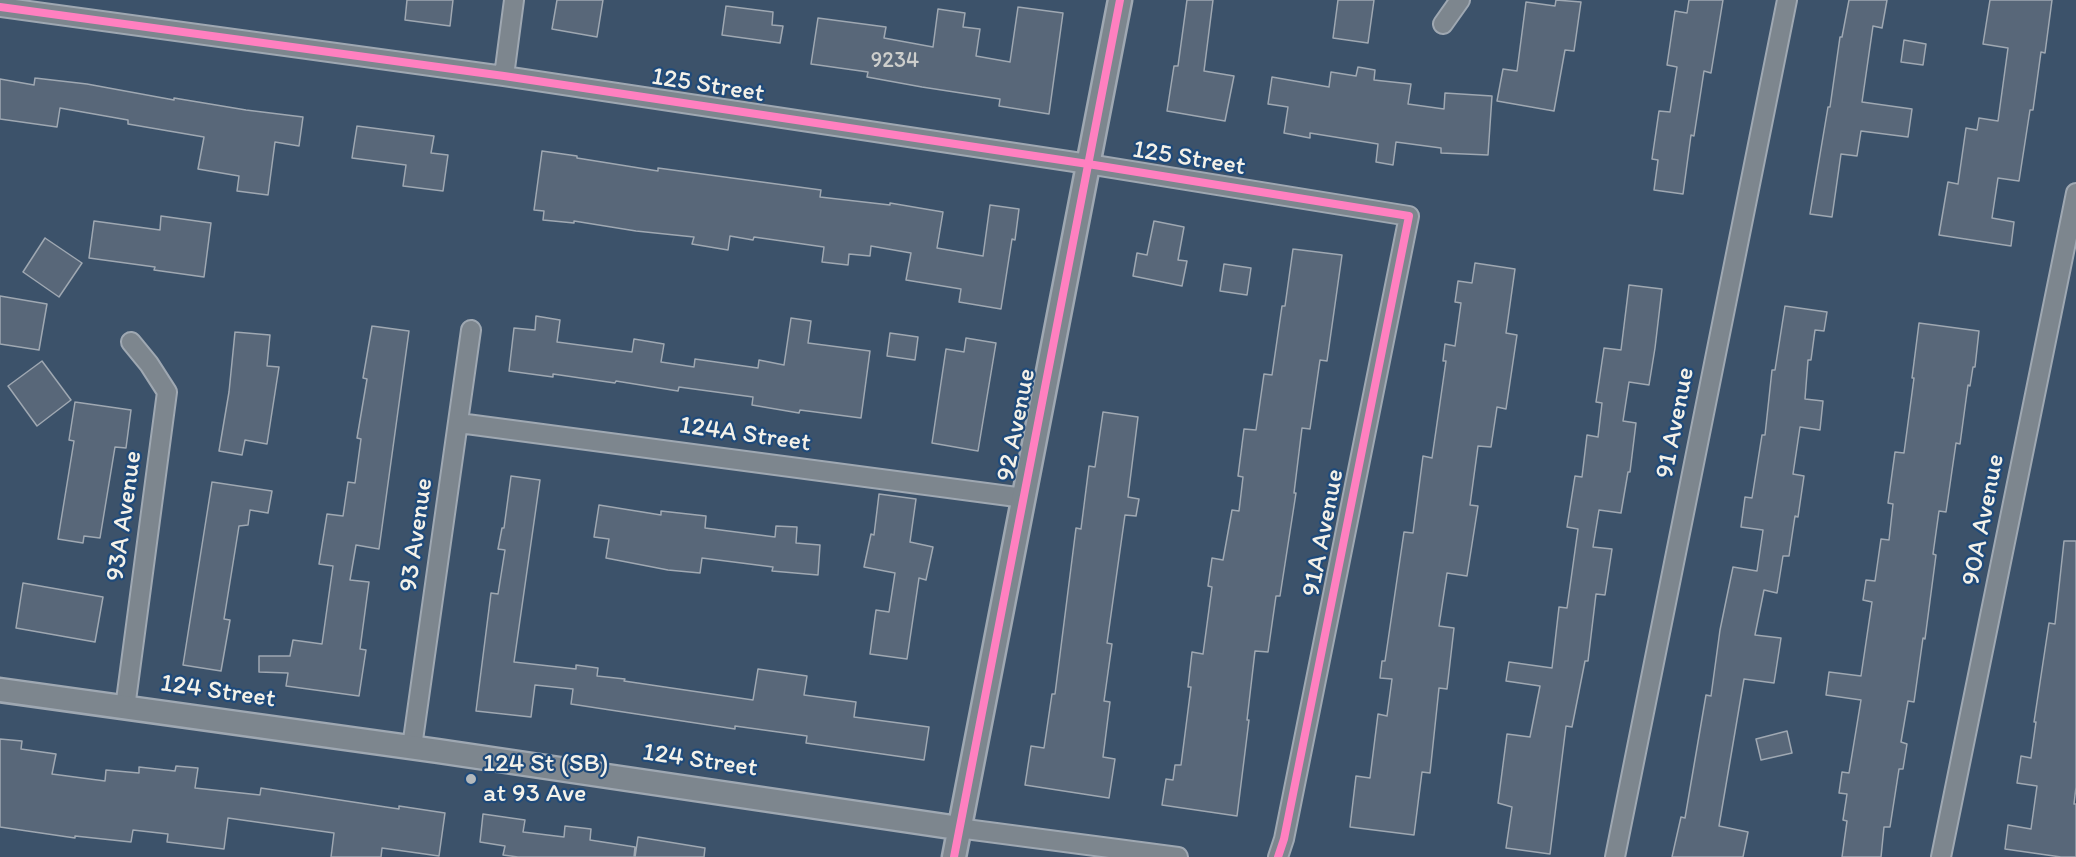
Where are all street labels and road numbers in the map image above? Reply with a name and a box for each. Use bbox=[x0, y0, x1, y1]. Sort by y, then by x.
street label: 125 Street bbox=[649, 62, 767, 110]
street label: 125 Street bbox=[1130, 135, 1248, 183]
street label: 91 Avenue bbox=[1650, 365, 1702, 481]
street label: 92 Avenue bbox=[991, 366, 1043, 484]
street label: 124A Street bbox=[677, 410, 813, 460]
street label: 93A Avenue bbox=[100, 449, 150, 583]
street label: 90A Avenue bbox=[1956, 452, 2012, 588]
street label: 91A Avenue bbox=[1296, 466, 1352, 600]
street label: 93 Avenue bbox=[394, 476, 440, 594]
street label: 124 Street bbox=[158, 668, 278, 716]
street label: 124 Street bbox=[640, 737, 760, 785]

